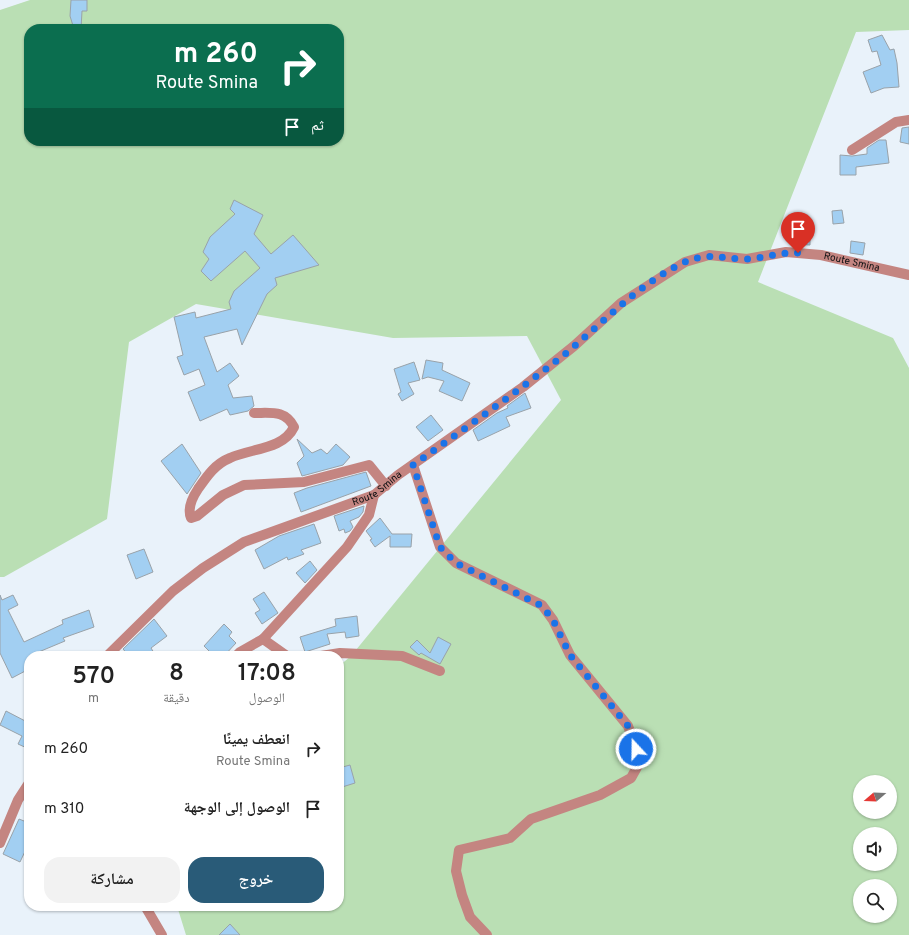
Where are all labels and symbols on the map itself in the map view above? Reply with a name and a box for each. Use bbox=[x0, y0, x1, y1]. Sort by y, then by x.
pin bbox=[781, 212, 815, 253]
street label: Route Smina bbox=[823, 249, 881, 275]
street label: Route Smina bbox=[350, 468, 404, 509]
position arrow bbox=[615, 728, 657, 770]
north arrow bbox=[853, 775, 897, 819]

